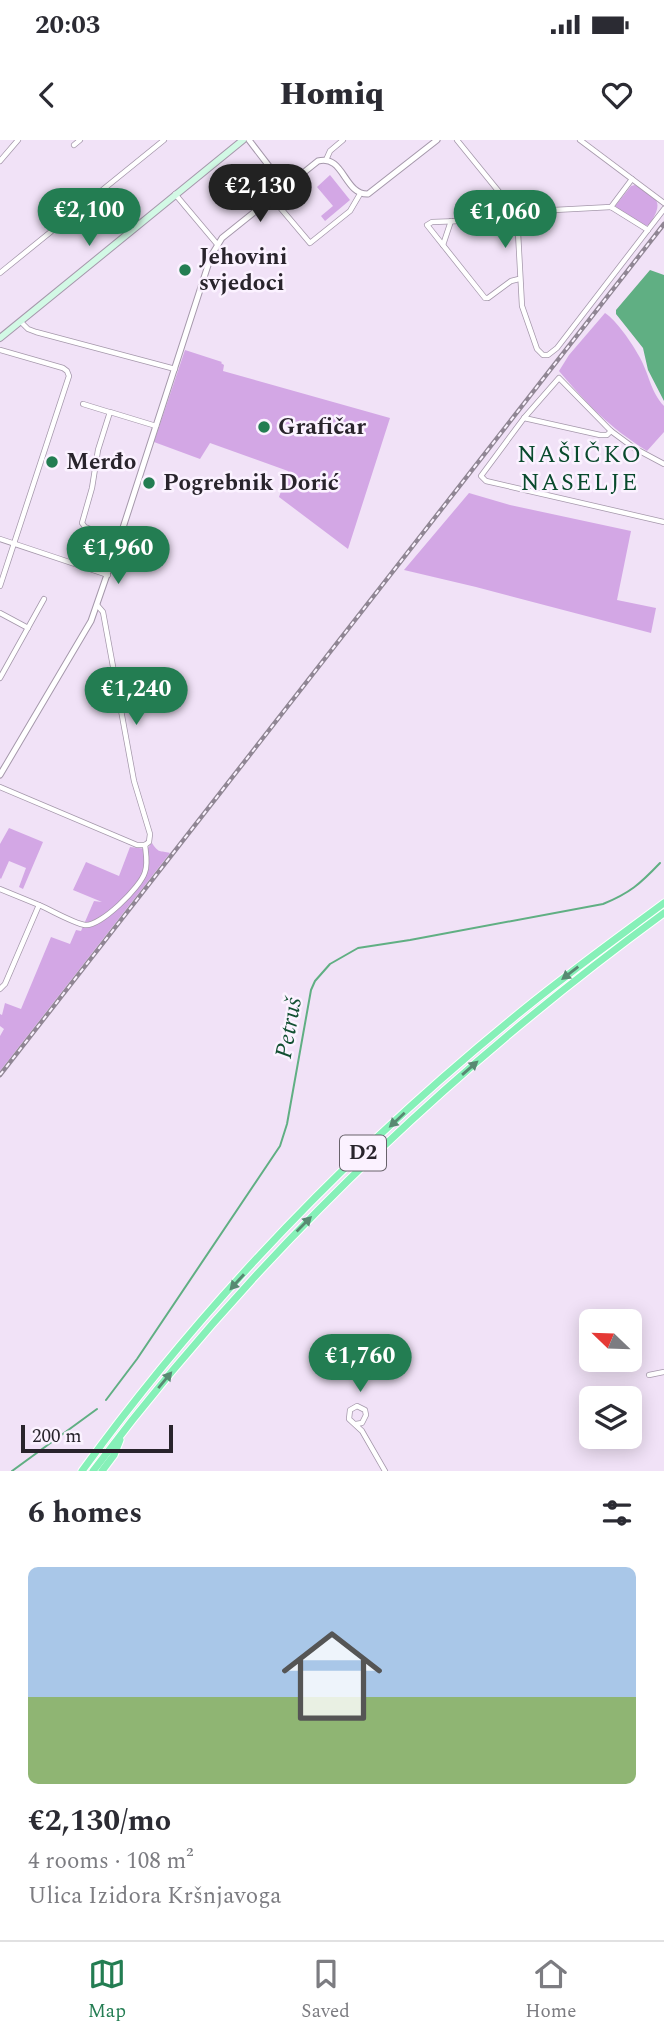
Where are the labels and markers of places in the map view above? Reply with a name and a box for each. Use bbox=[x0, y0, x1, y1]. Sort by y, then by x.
pin: €2,130 bbox=[203, 164, 317, 224]
pin: €2,100 bbox=[32, 188, 146, 248]
pin: €1,060 bbox=[448, 190, 562, 250]
place label: Jehovini svjedoci bbox=[199, 240, 287, 301]
marker: Jehovini svjedoci bbox=[177, 262, 193, 278]
place label: Grafičar bbox=[278, 410, 366, 445]
marker: Grafičar bbox=[256, 419, 272, 435]
place label: Merđo bbox=[66, 445, 136, 480]
marker: Merđo bbox=[44, 454, 60, 470]
place label: Pogrebnik Dorić bbox=[163, 466, 339, 501]
marker: Pogrebnik Dorić bbox=[141, 475, 157, 491]
pin: €1,960 bbox=[61, 526, 175, 586]
pin: €1,240 bbox=[79, 668, 193, 727]
pin: €1,760 bbox=[303, 1334, 417, 1394]

